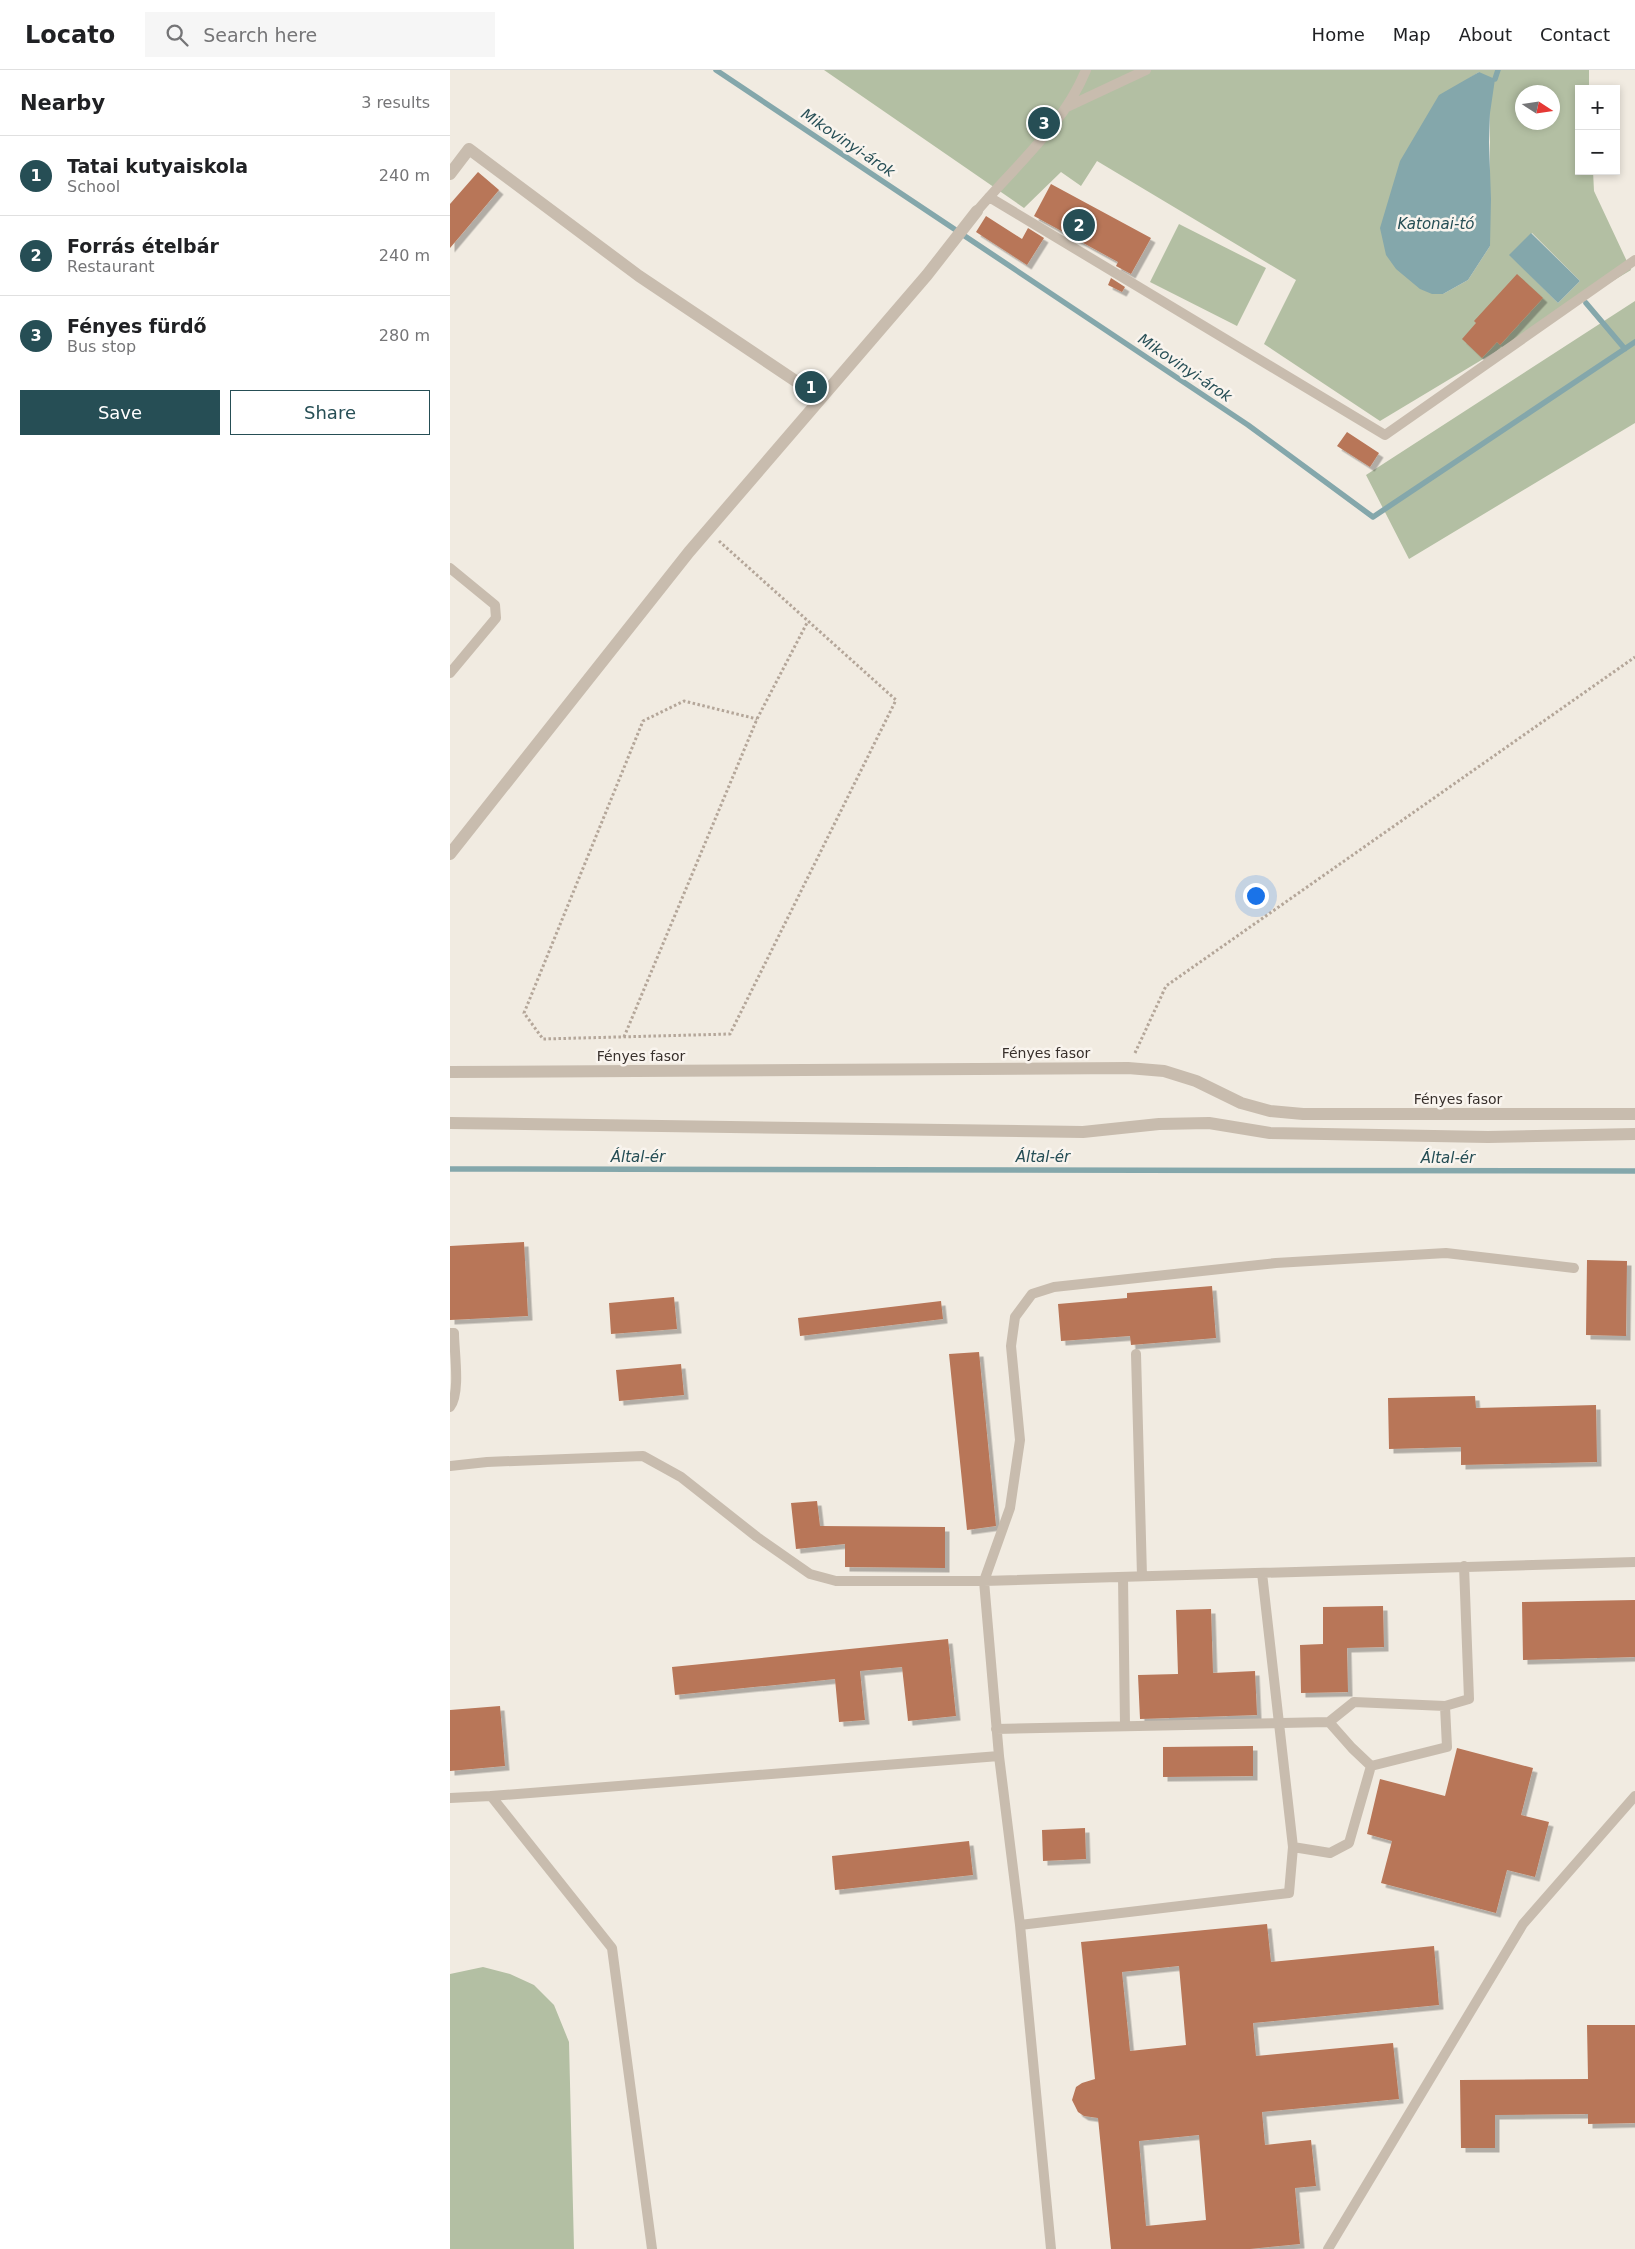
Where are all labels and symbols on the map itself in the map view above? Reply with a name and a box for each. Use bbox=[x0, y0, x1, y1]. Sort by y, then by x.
north arrow bbox=[1515, 85, 1560, 130]
pin: 3 bbox=[1028, 104, 1060, 142]
water label: Mikovinyi-árok bbox=[798, 105, 899, 182]
pin: 2 bbox=[1063, 206, 1095, 244]
water label: Katonai-tó bbox=[1398, 215, 1474, 233]
water label: Mikovinyi-árok bbox=[1135, 330, 1236, 407]
pin: 1 bbox=[795, 368, 827, 406]
your location bbox=[1243, 883, 1269, 909]
street label: Fényes fasor bbox=[1002, 1045, 1091, 1061]
street label: Fényes fasor bbox=[597, 1048, 686, 1064]
street label: Fényes fasor bbox=[1414, 1091, 1503, 1107]
water label: Által-ér bbox=[610, 1147, 666, 1166]
water label: Által-ér bbox=[1015, 1147, 1071, 1166]
water label: Által-ér bbox=[1420, 1148, 1476, 1167]

